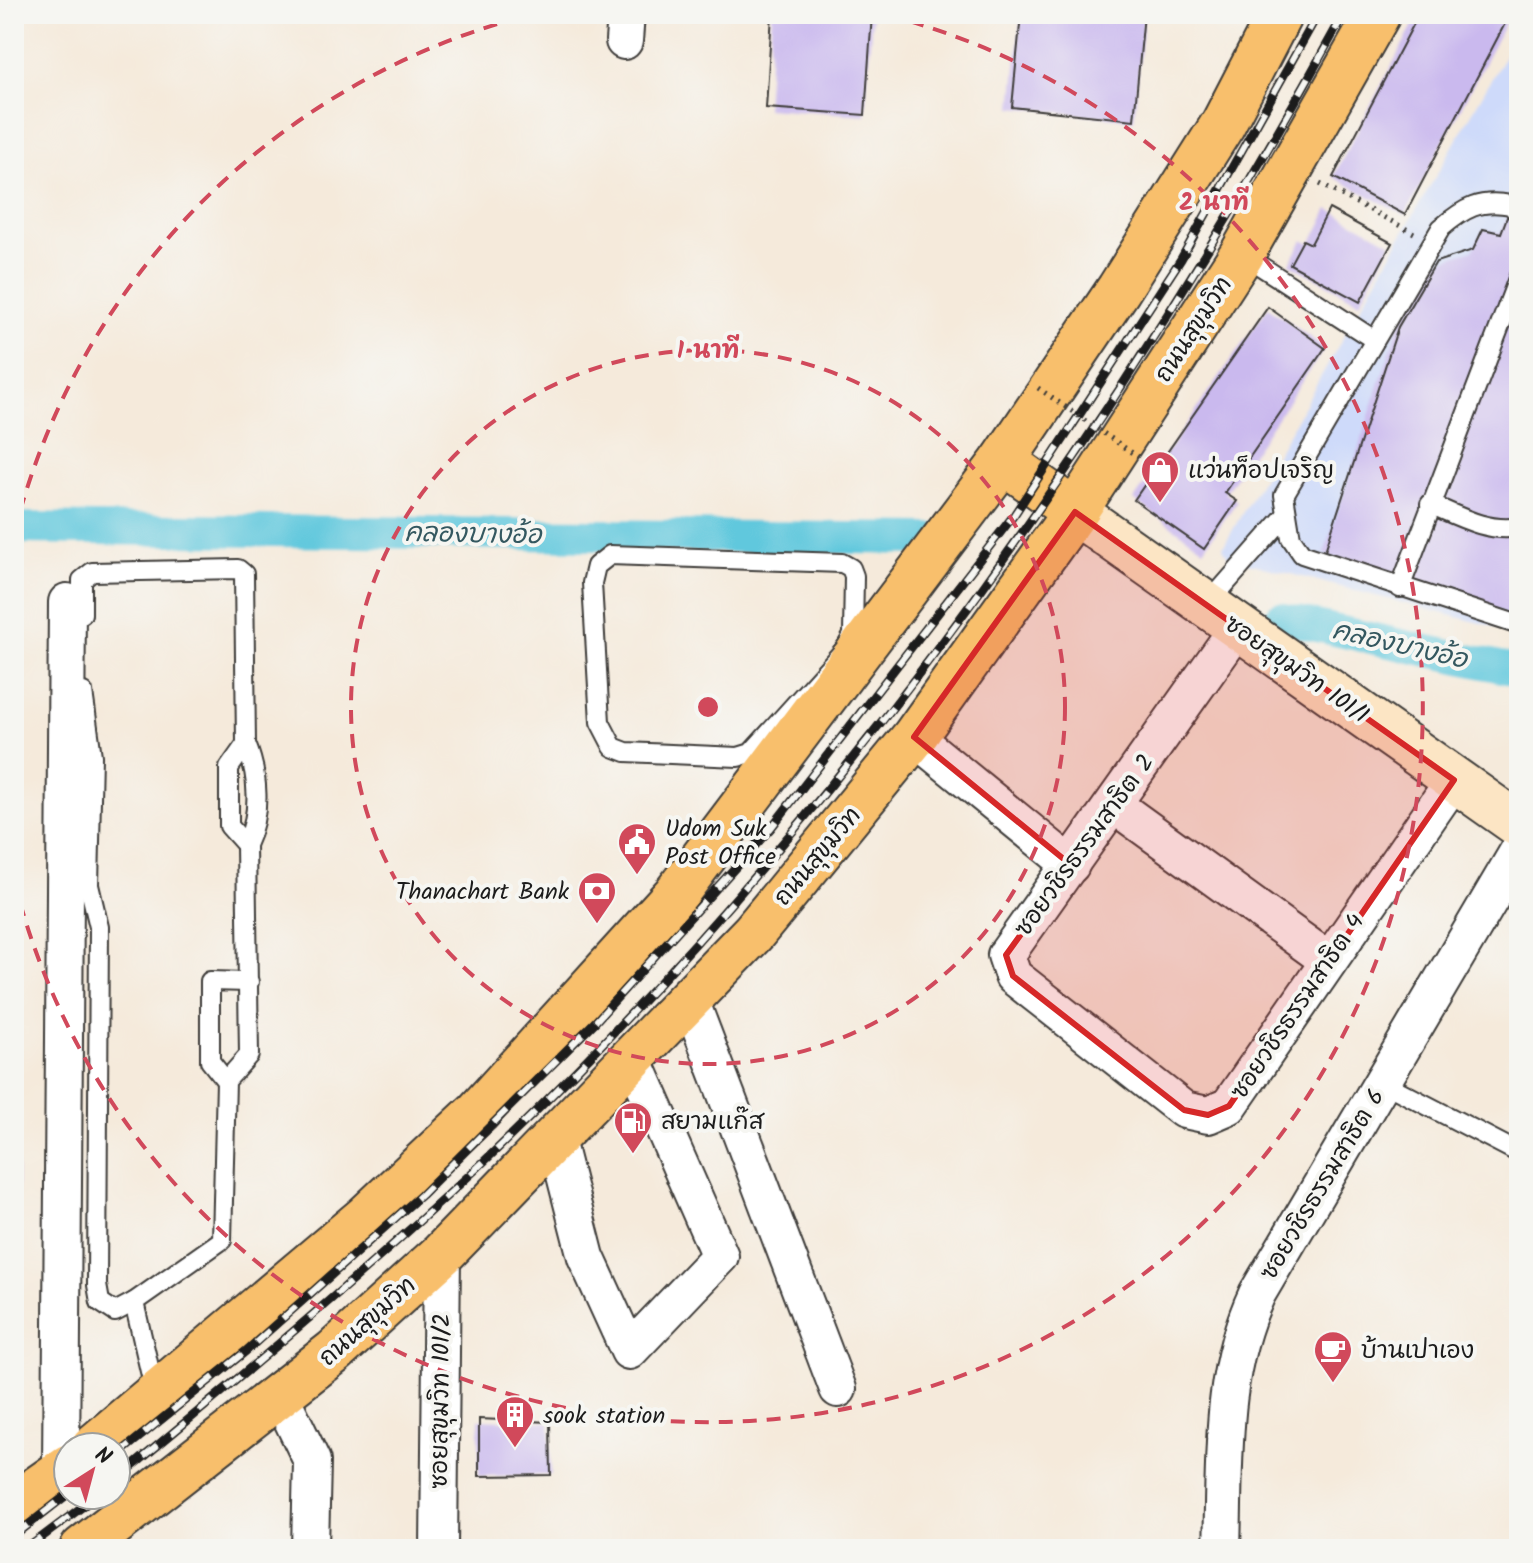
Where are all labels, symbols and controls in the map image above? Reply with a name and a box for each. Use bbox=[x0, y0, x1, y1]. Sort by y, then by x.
text: 2 นาที bbox=[1179, 184, 1249, 223]
street label: ถนนสุขุมวิท bbox=[1145, 269, 1243, 391]
text: 1 นาที bbox=[677, 332, 740, 371]
shop icon: แว่นท็อปเจริญ bbox=[1139, 449, 1181, 504]
place label: แว่นท็อปเจริญ bbox=[1188, 452, 1334, 491]
water label: คลองบางอ้อ bbox=[404, 513, 543, 557]
street label: ซอยสุขุมวิท 101/1 bbox=[1216, 606, 1377, 735]
water label: คลองบางอ้อ bbox=[1328, 610, 1473, 682]
centre of rings bbox=[694, 693, 722, 721]
street label: ซอยวชิรธรรมสาธิต 2 bbox=[1005, 746, 1165, 946]
street label: ถนนสุขุมวิท bbox=[765, 798, 872, 915]
place label: Udom Suk Post Office bbox=[665, 810, 776, 877]
public building icon: Udom Suk Post Office bbox=[616, 821, 658, 876]
bank icon: Thanachart Bank bbox=[576, 870, 618, 925]
place label: Thanachart Bank bbox=[396, 873, 570, 912]
street label: ซอยวชิรธรรมสาธิต 4 bbox=[1221, 906, 1375, 1108]
street label: ซอยวชิรธรรมสาธิต 6 bbox=[1251, 1081, 1396, 1288]
fuel station icon: สยามแก๊ส bbox=[612, 1100, 654, 1155]
place label: สยามแก๊ส bbox=[661, 1103, 766, 1142]
street label: ถนนสุขุมวิท bbox=[310, 1267, 426, 1377]
street label: ซอยสุขุมวิท 101/2 bbox=[420, 1313, 463, 1489]
cafe icon: บ้านเปาเอง bbox=[1312, 1329, 1354, 1384]
place label: บ้านเปาเอง bbox=[1361, 1332, 1474, 1371]
building icon: sook station bbox=[494, 1394, 536, 1449]
place label: sook station bbox=[543, 1397, 665, 1436]
north arrow bbox=[52, 1431, 132, 1511]
text: N bbox=[86, 1439, 118, 1475]

